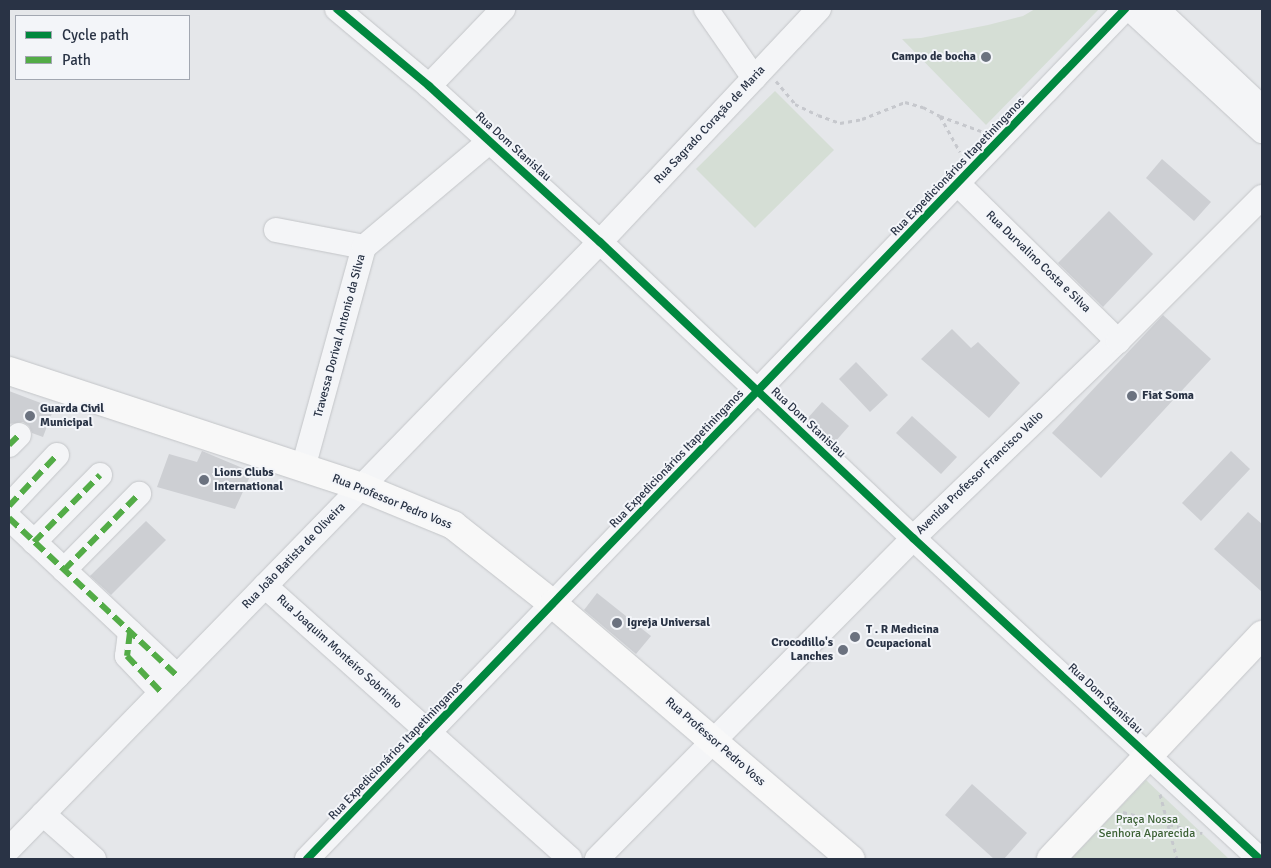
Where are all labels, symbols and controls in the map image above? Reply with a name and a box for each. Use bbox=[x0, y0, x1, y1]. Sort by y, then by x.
legend bbox=[15, 15, 190, 80]
text: Cycle path bbox=[62, 26, 129, 44]
place label: Campo de bocha bbox=[891, 50, 976, 64]
text: Path bbox=[62, 51, 91, 69]
marker: Campo de bocha bbox=[980, 51, 992, 63]
street label: Rua Sagrado Coração de Maria bbox=[652, 63, 768, 187]
street label: Rua Expedicionários Itapetininganos bbox=[888, 95, 1028, 239]
street label: Rua Dom Stanislau bbox=[472, 109, 554, 185]
street label: Rua Durvalino Costa e Silva bbox=[983, 208, 1093, 316]
street label: Travessa Dorival Antonio da Silva bbox=[311, 253, 369, 419]
street label: Rua Dom Stanislau bbox=[768, 385, 848, 461]
street label: Rua Expedicionários Itapetininganos bbox=[607, 387, 747, 531]
place label: Fiat Soma bbox=[1142, 389, 1194, 403]
marker: Fiat Soma bbox=[1126, 390, 1138, 402]
place label: Guarda Civil Municipal bbox=[40, 402, 104, 430]
street label: Avenida Professor Francisco Valio bbox=[913, 408, 1047, 538]
marker: Guarda Civil Municipal bbox=[24, 410, 36, 422]
place label: Lions Clubs International bbox=[214, 466, 283, 494]
street label: Rua Professor Pedro Voss bbox=[330, 471, 454, 533]
marker: Lions Clubs International bbox=[198, 474, 210, 486]
street label: Rua João Batista de Oliveira bbox=[239, 500, 349, 612]
street label: Rua Joaquim Monteiro Sobrinho bbox=[273, 592, 405, 712]
place label: Igreja Universal bbox=[627, 616, 710, 630]
marker: Igreja Universal bbox=[611, 617, 623, 629]
place label: T . R Medicina Ocupacional bbox=[866, 623, 939, 651]
marker: T . R Medicina Ocupacional bbox=[848, 630, 862, 644]
place label: Crocodillo's Lanches bbox=[771, 636, 833, 664]
marker: Crocodillo's Lanches bbox=[837, 644, 849, 656]
street label: Rua Dom Stanislau bbox=[1065, 661, 1145, 737]
street label: Rua Expedicionários Itapetininganos bbox=[326, 679, 466, 823]
street label: Rua Professor Pedro Voss bbox=[662, 695, 768, 789]
park label: Praça Nossa Senhora Aparecida bbox=[1099, 813, 1195, 841]

